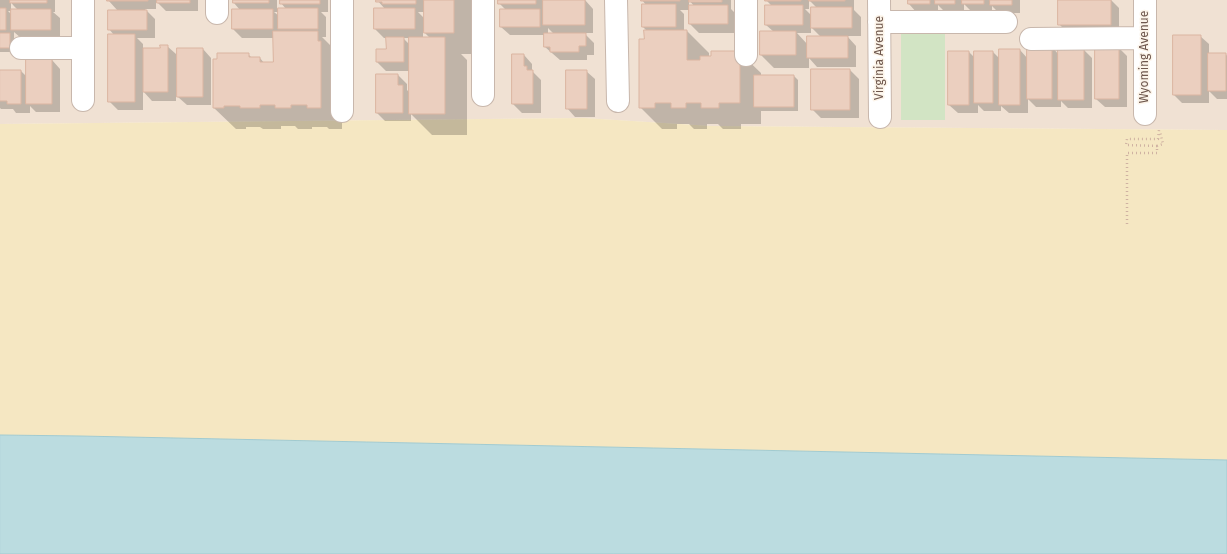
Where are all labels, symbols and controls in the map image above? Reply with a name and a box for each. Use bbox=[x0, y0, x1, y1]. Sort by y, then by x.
street label: Wyoming Avenue bbox=[1138, 11, 1152, 103]
street label: Virginia Avenue bbox=[873, 16, 887, 100]

